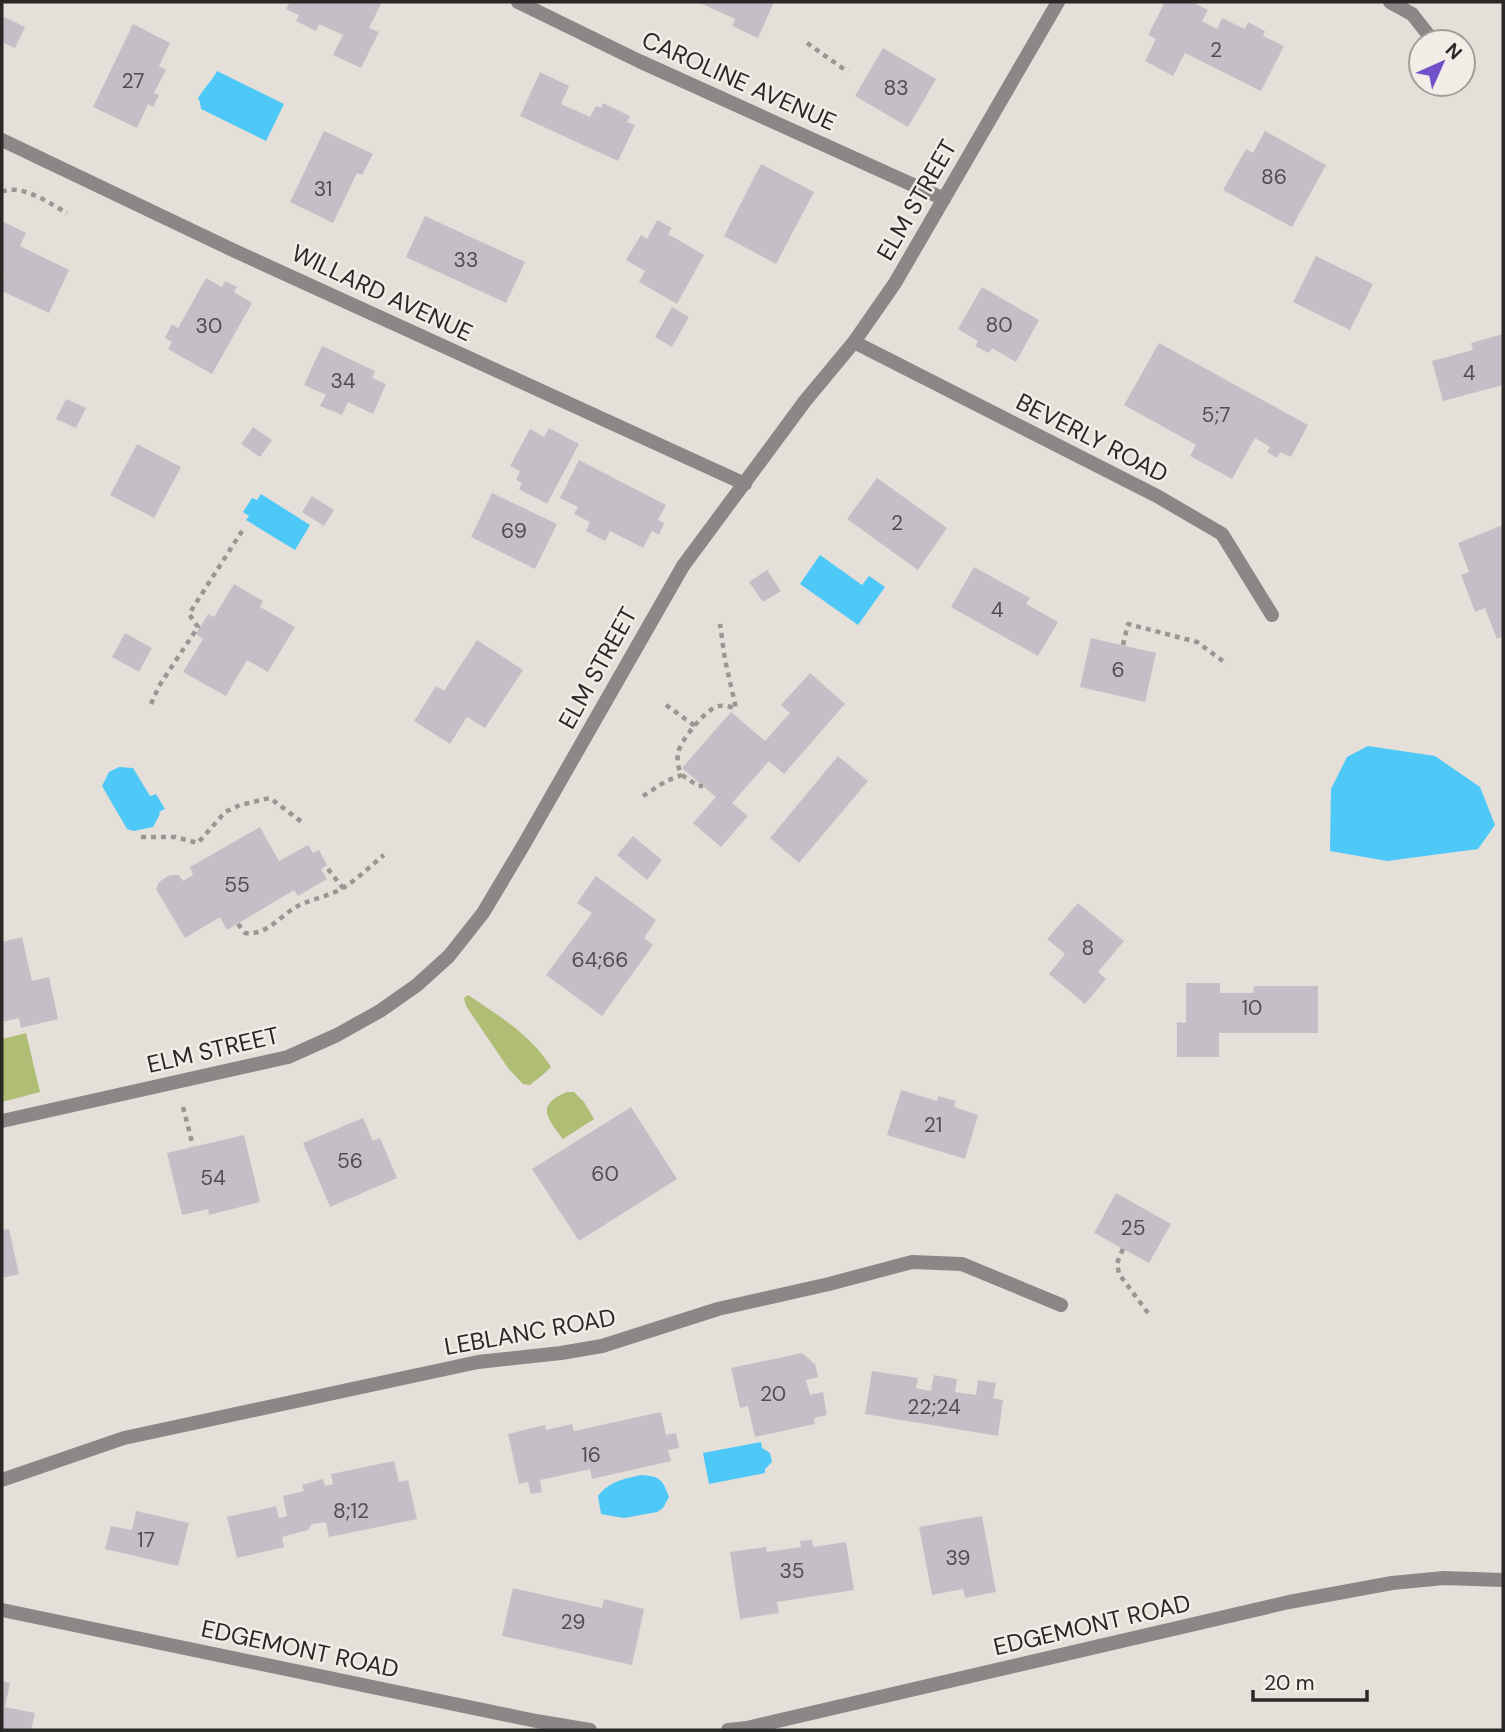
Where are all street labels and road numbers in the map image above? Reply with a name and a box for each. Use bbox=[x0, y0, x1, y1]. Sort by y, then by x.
street label: CAROLINE AVENUE bbox=[637, 24, 841, 137]
street label: ELM STREET bbox=[869, 134, 964, 266]
street label: WILLARD AVENUE bbox=[287, 237, 478, 348]
street label: BEVERLY ROAD bbox=[1011, 386, 1173, 489]
street label: ELM STREET bbox=[551, 601, 644, 734]
street label: ELM STREET bbox=[144, 1019, 282, 1080]
street label: LEBLANC ROAD bbox=[442, 1301, 618, 1362]
street label: EDGEMONT ROAD bbox=[990, 1587, 1193, 1662]
street label: EDGEMONT ROAD bbox=[199, 1612, 402, 1685]

